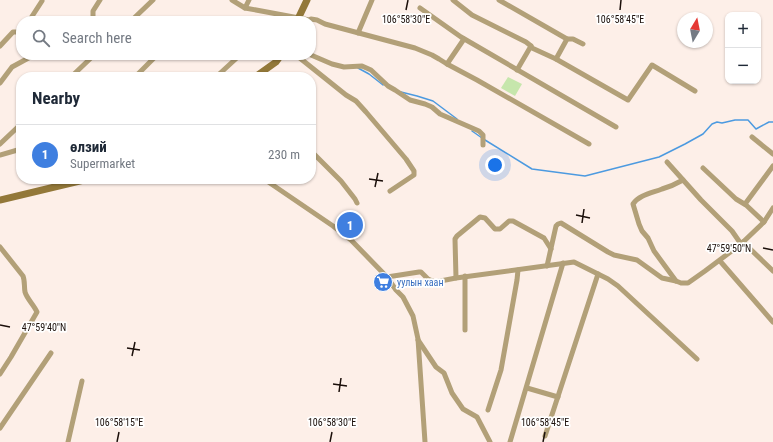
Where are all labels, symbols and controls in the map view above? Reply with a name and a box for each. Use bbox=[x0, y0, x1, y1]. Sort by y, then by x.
north arrow bbox=[677, 12, 713, 48]
map controls bbox=[725, 12, 761, 84]
button: + bbox=[725, 12, 761, 48]
text: 106°58'30"E bbox=[382, 14, 430, 25]
text: 106°58'45"E bbox=[596, 14, 644, 25]
search box bbox=[16, 16, 316, 60]
icon: search bbox=[30, 27, 52, 49]
text: Search here bbox=[62, 29, 132, 47]
button: − bbox=[725, 48, 761, 84]
text: Nearby bbox=[32, 88, 80, 108]
text: өлзий bbox=[70, 138, 107, 156]
text: 1 bbox=[42, 147, 48, 162]
text: 230 m bbox=[268, 147, 300, 162]
your location bbox=[485, 155, 505, 175]
text: Supermarket bbox=[70, 156, 135, 171]
pin: 1 bbox=[337, 210, 363, 240]
text: 47°59'50"N bbox=[707, 243, 751, 254]
supermarket icon: уулын хаан bbox=[372, 271, 394, 293]
place label: уулын хаан bbox=[397, 277, 443, 288]
text: 47°59'40"N bbox=[22, 322, 66, 333]
text: 106°58'15"E bbox=[95, 417, 143, 428]
text: 106°58'30"E bbox=[308, 417, 356, 428]
text: 106°58'45"E bbox=[521, 417, 569, 428]

